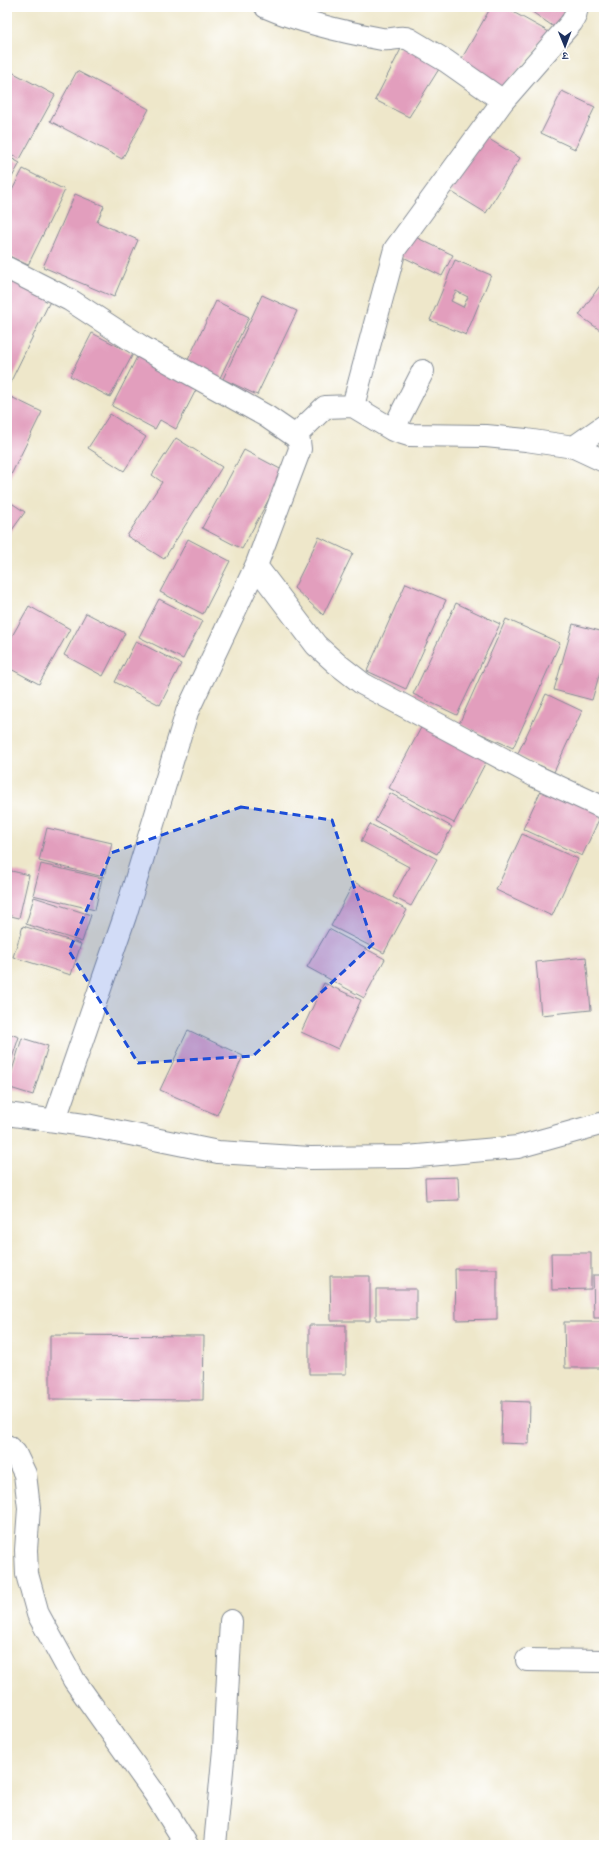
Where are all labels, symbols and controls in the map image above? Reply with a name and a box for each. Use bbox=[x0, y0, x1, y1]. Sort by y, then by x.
north arrow bbox=[545, 26, 585, 66]
text: उ bbox=[561, 47, 569, 62]

